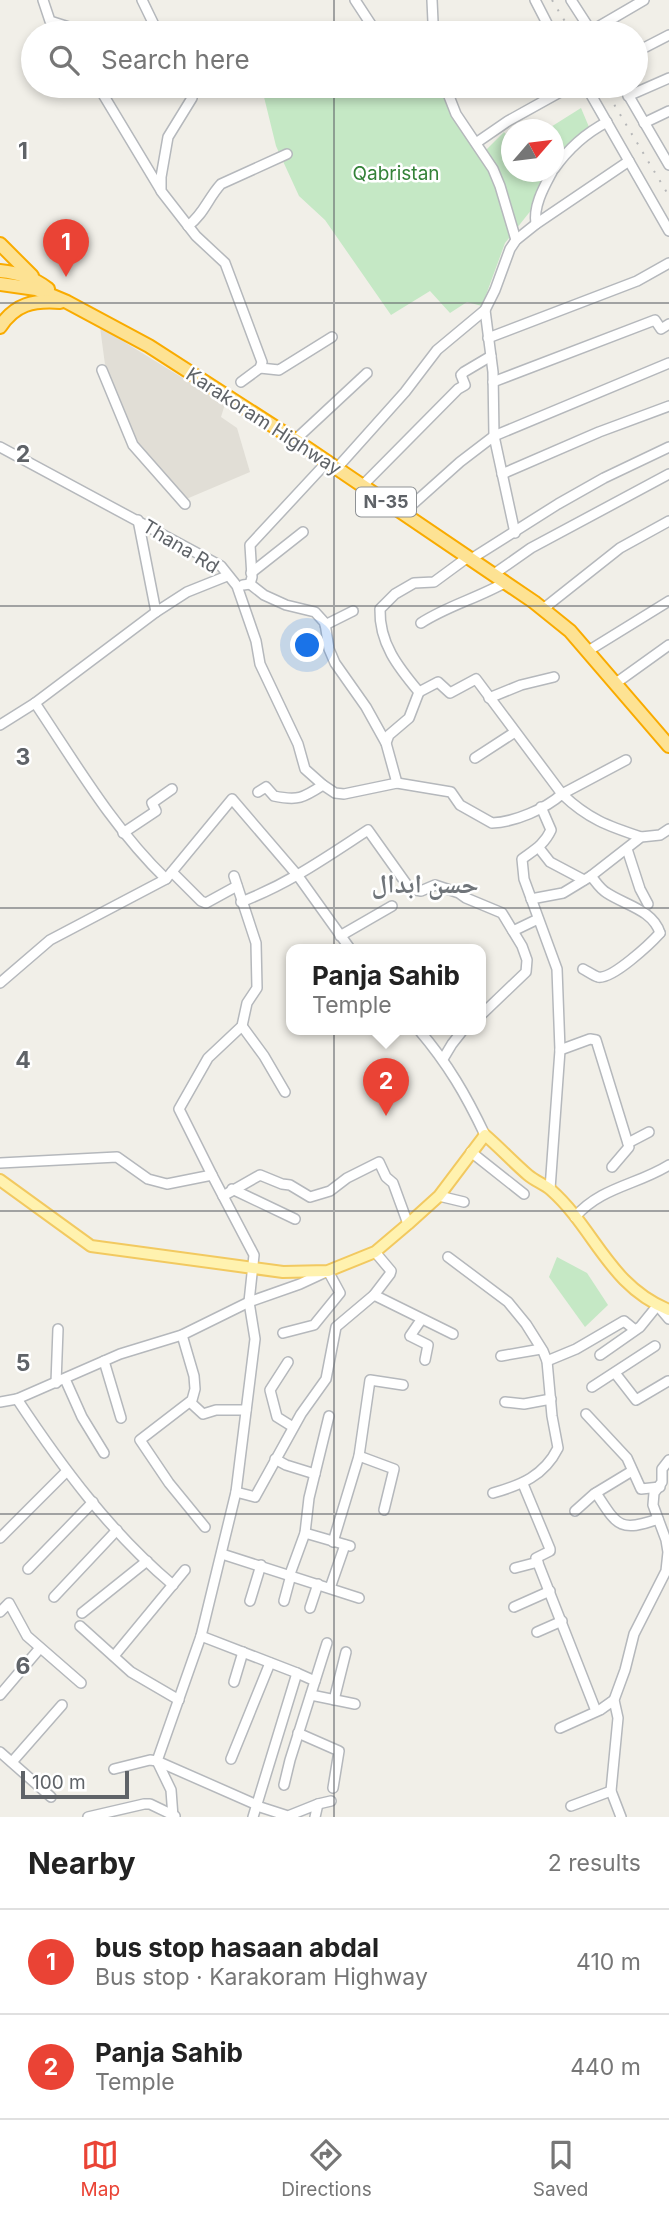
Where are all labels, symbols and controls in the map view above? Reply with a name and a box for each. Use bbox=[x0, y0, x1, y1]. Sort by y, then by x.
search box bbox=[21, 21, 648, 98]
icon: search bbox=[45, 41, 83, 79]
text: Search here bbox=[101, 44, 250, 75]
north arrow bbox=[501, 119, 564, 182]
text: 1 bbox=[18, 137, 28, 165]
park label: Qabristan bbox=[352, 162, 440, 185]
pin: 1 bbox=[43, 219, 89, 277]
street label: Karakoram Highway bbox=[182, 363, 346, 480]
text: 2 bbox=[16, 440, 30, 468]
road number: N-35 bbox=[356, 488, 416, 516]
street label: Thana Rd bbox=[138, 515, 223, 578]
your location bbox=[290, 628, 324, 662]
text: 3 bbox=[16, 743, 30, 771]
district label: حسن ابدال bbox=[371, 868, 479, 900]
popup bbox=[286, 944, 486, 1035]
text: Panja Sahib bbox=[312, 960, 460, 991]
text: Temple bbox=[312, 991, 392, 1019]
text: 4 bbox=[15, 1046, 31, 1074]
pin: 2 bbox=[363, 1058, 409, 1116]
text: 5 bbox=[16, 1349, 30, 1377]
text: 6 bbox=[16, 1652, 30, 1680]
scale bar bbox=[21, 1768, 130, 1800]
text: 100 m bbox=[32, 1771, 86, 1794]
text: Nearby bbox=[28, 1845, 136, 1881]
text: 2 results bbox=[548, 1849, 641, 1877]
text: bus stop hasaan abdal bbox=[95, 1932, 379, 1963]
text: 1 bbox=[46, 1948, 56, 1976]
text: 410 m bbox=[576, 1948, 641, 1976]
text: Bus stop · Karakoram Highway bbox=[95, 1963, 428, 1991]
text: Panja Sahib bbox=[95, 2037, 243, 2068]
text: 2 bbox=[44, 2053, 58, 2081]
text: 440 m bbox=[570, 2053, 641, 2081]
text: Temple bbox=[95, 2068, 175, 2096]
tab: Map bbox=[81, 2136, 120, 2201]
tab: Directions bbox=[281, 2136, 372, 2201]
tab: Saved bbox=[533, 2136, 588, 2201]

